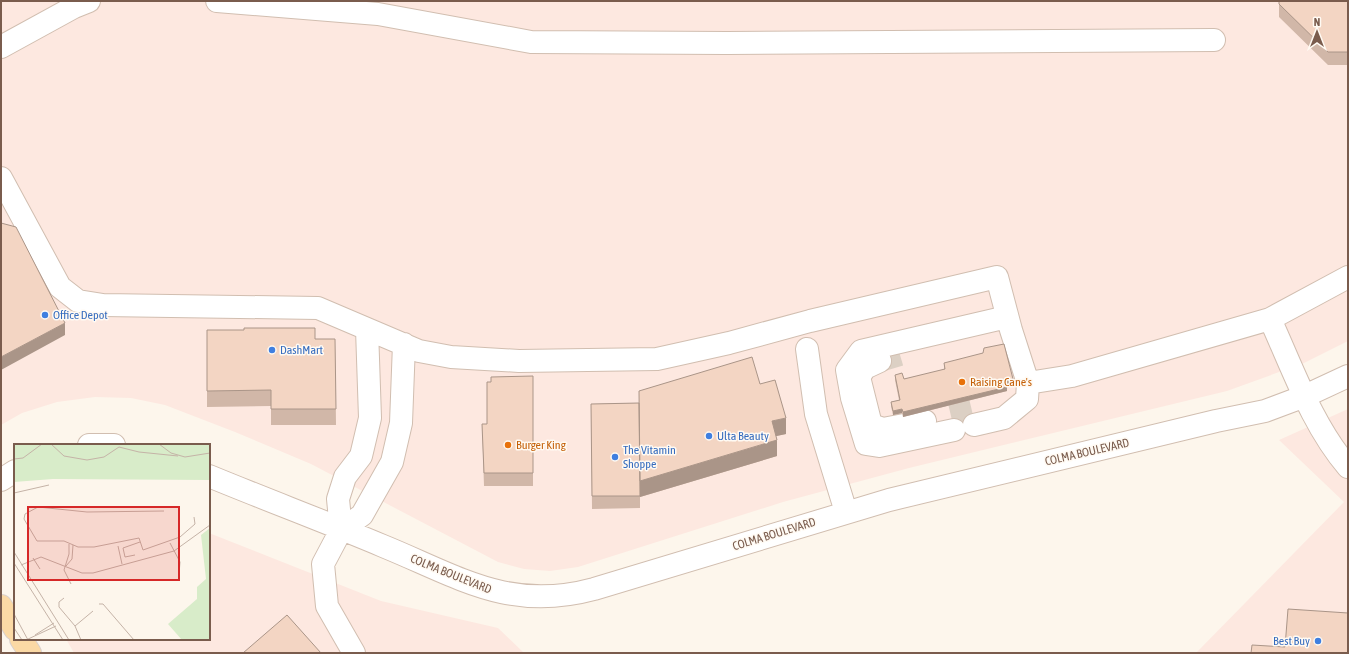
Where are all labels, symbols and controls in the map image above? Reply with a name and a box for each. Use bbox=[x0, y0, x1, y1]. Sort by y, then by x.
north arrow bbox=[1297, 12, 1337, 52]
text: N bbox=[1314, 16, 1320, 28]
place label: Office Depot bbox=[53, 308, 108, 322]
marker: Office Depot bbox=[40, 310, 50, 320]
place label: DashMart bbox=[280, 343, 323, 357]
marker: DashMart bbox=[267, 345, 277, 355]
place label: Raising Cane's bbox=[970, 375, 1032, 389]
marker: Raising Cane's bbox=[957, 377, 967, 387]
place label: Ulta Beauty bbox=[717, 429, 769, 443]
marker: Ulta Beauty bbox=[704, 431, 714, 441]
street label: COLMA BOULEVARD bbox=[1043, 435, 1131, 469]
place label: Burger King bbox=[516, 438, 567, 452]
marker: Burger King bbox=[503, 440, 513, 450]
place label: The Vitamin Shoppe bbox=[623, 443, 676, 471]
inset map bbox=[14, 444, 210, 640]
marker: The Vitamin Shoppe bbox=[610, 452, 620, 462]
street label: COLMA BOULEVARD bbox=[731, 515, 818, 553]
street label: COLMA BOULEVARD bbox=[408, 551, 494, 597]
place label: Best Buy bbox=[1273, 634, 1310, 648]
marker: Best Buy bbox=[1313, 636, 1323, 646]

